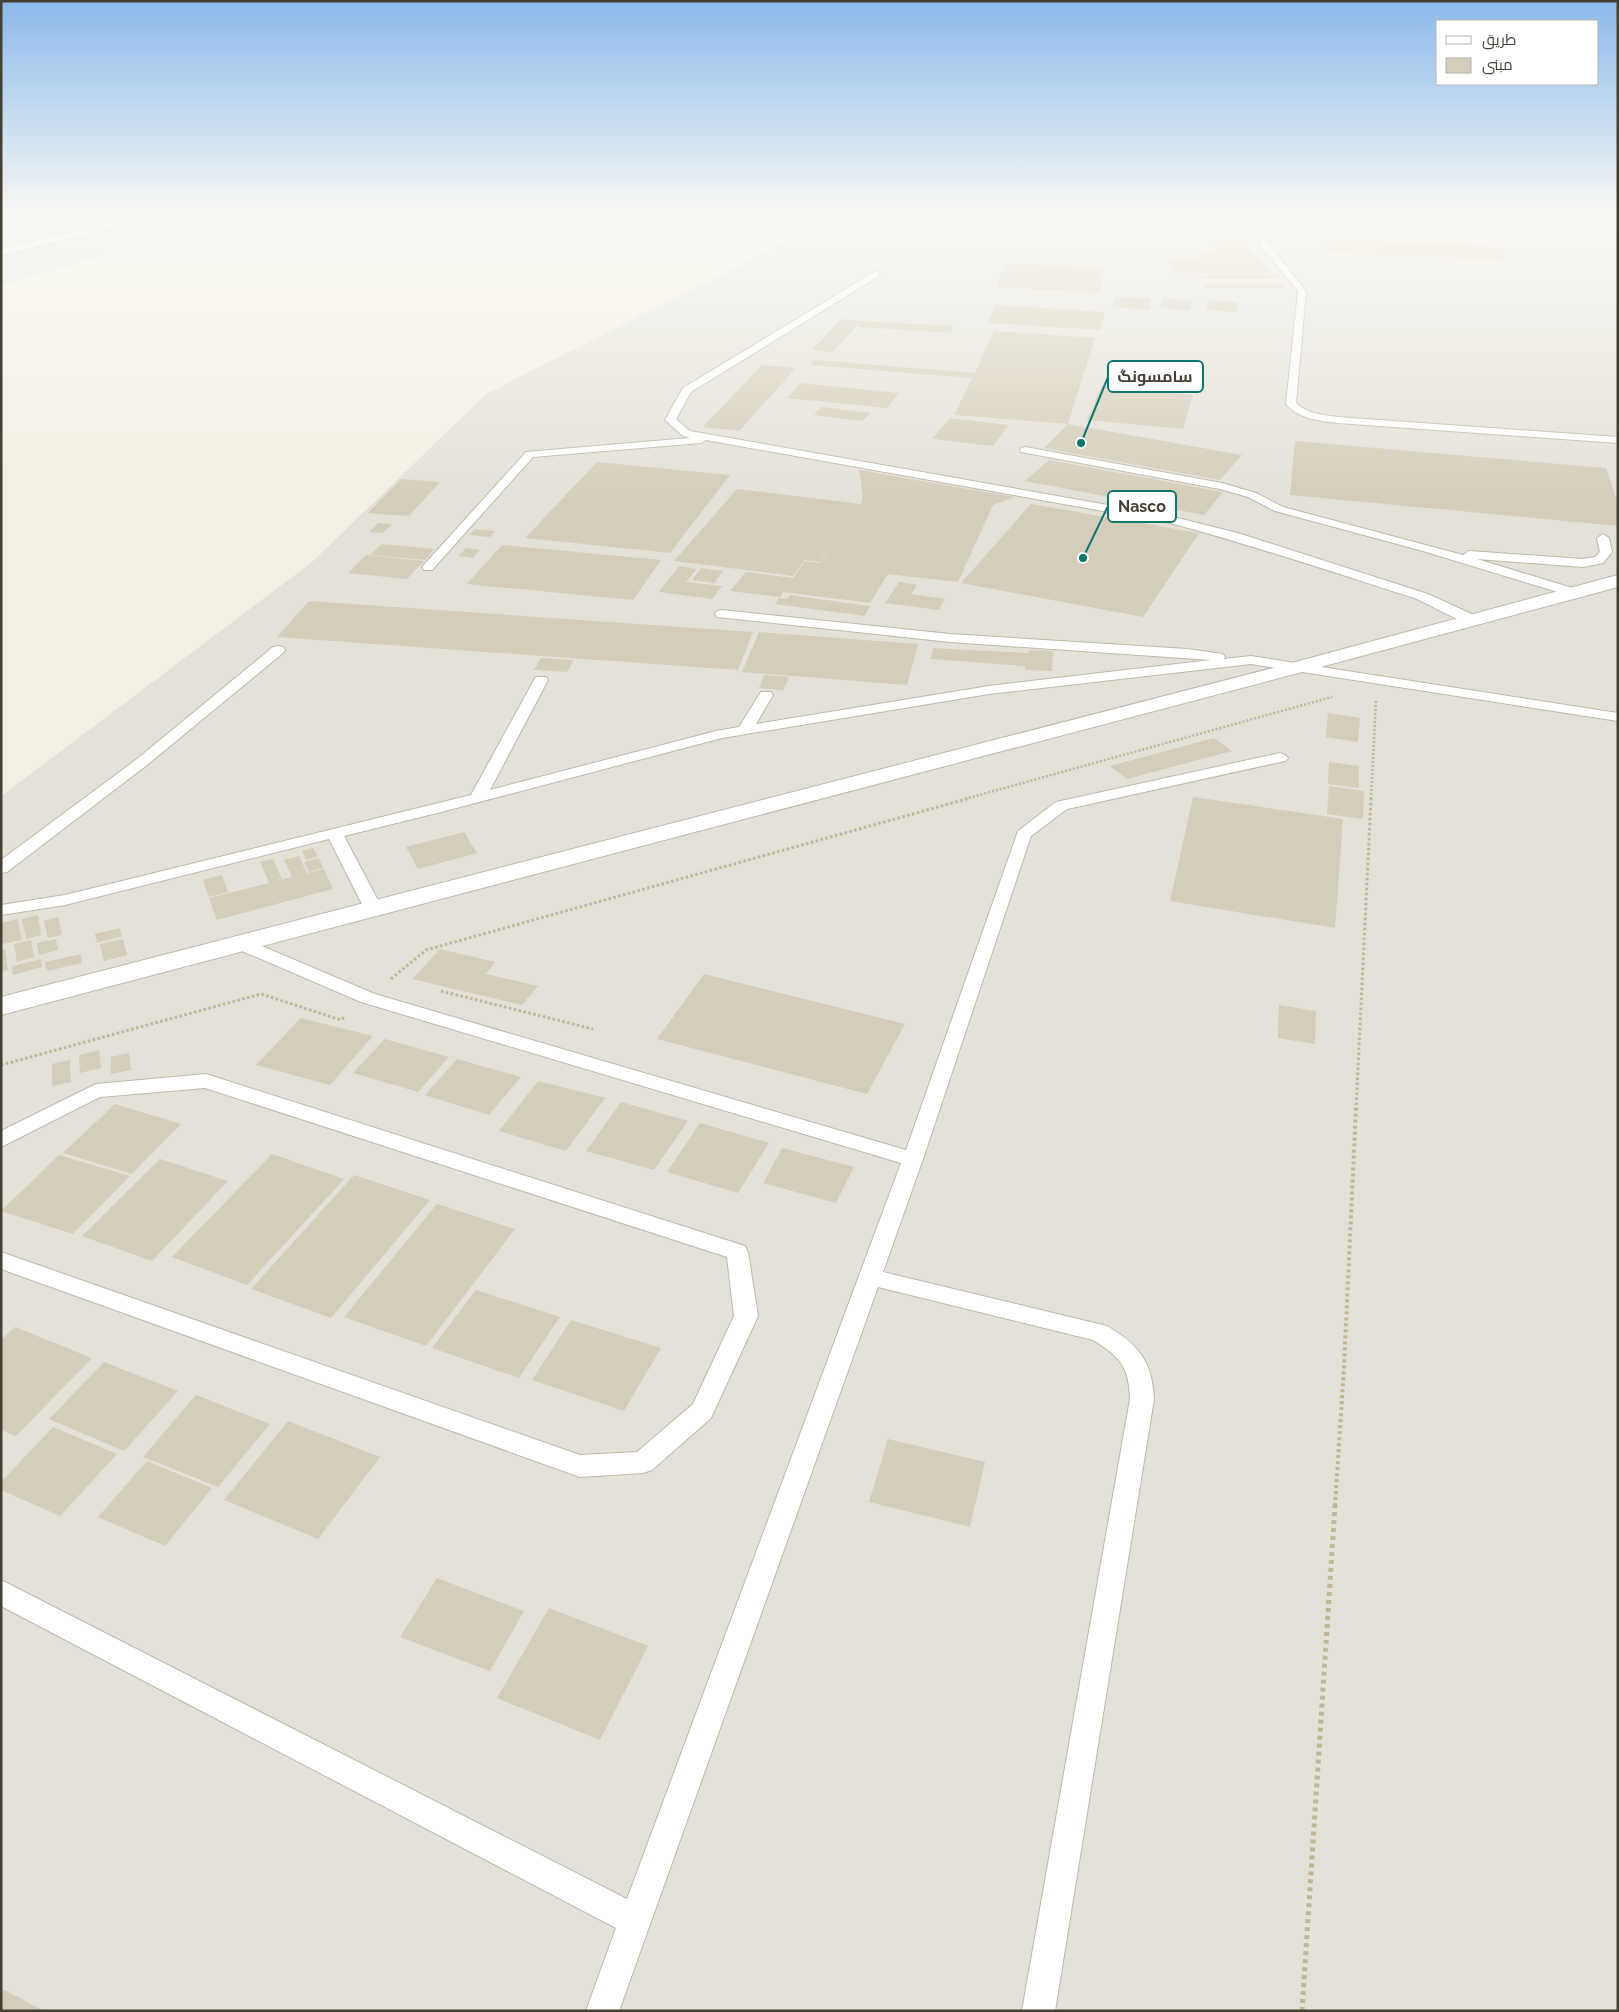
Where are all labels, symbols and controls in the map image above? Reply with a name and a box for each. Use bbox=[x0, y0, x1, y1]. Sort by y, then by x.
legend bbox=[1436, 20, 1599, 85]
text: طريق bbox=[1482, 31, 1516, 50]
text: مبنى bbox=[1482, 56, 1513, 75]
callout: سامسونگ bbox=[1108, 361, 1203, 392]
text: سامسونگ bbox=[1118, 367, 1192, 386]
callout: Nasco bbox=[1108, 491, 1176, 522]
text: Nasco bbox=[1118, 497, 1166, 516]

